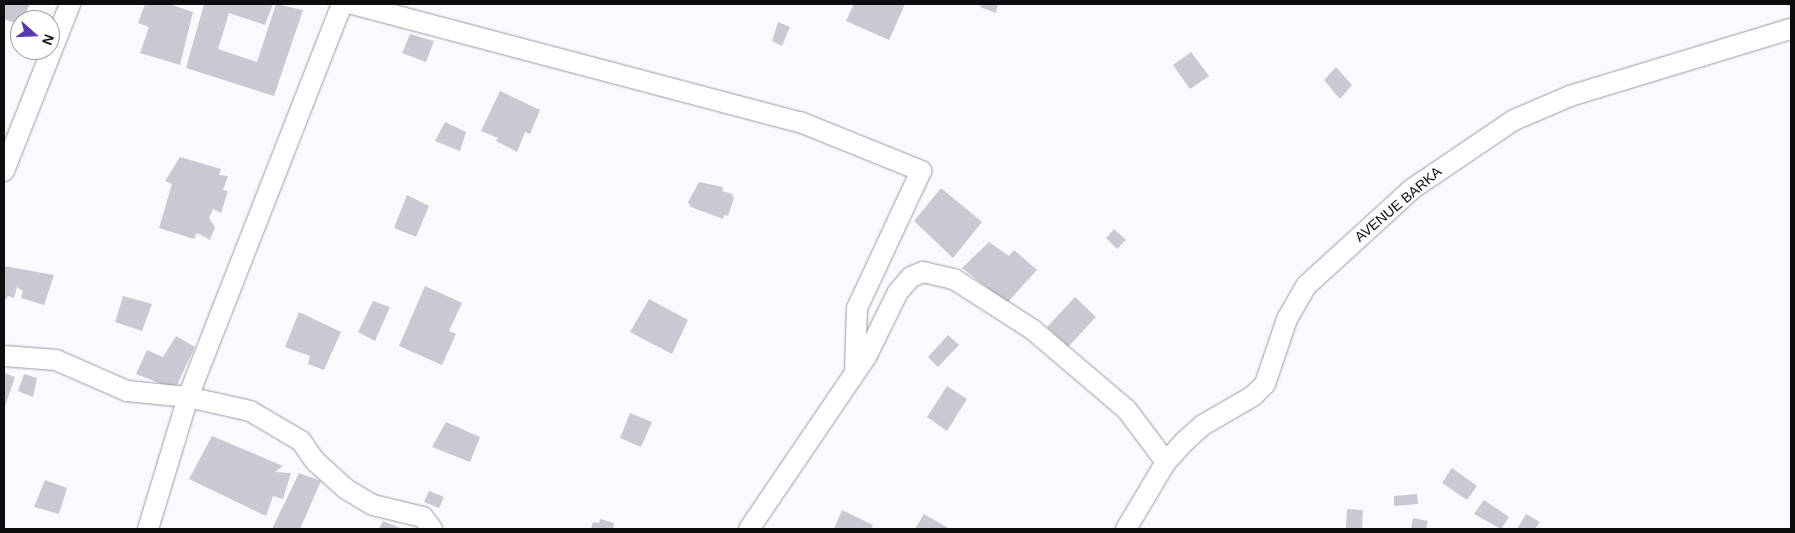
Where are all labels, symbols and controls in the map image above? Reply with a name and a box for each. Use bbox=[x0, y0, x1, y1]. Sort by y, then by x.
north arrow bbox=[10, 10, 60, 60]
text: N bbox=[39, 32, 57, 47]
street label: AVENUE BARKA bbox=[1351, 163, 1445, 245]

